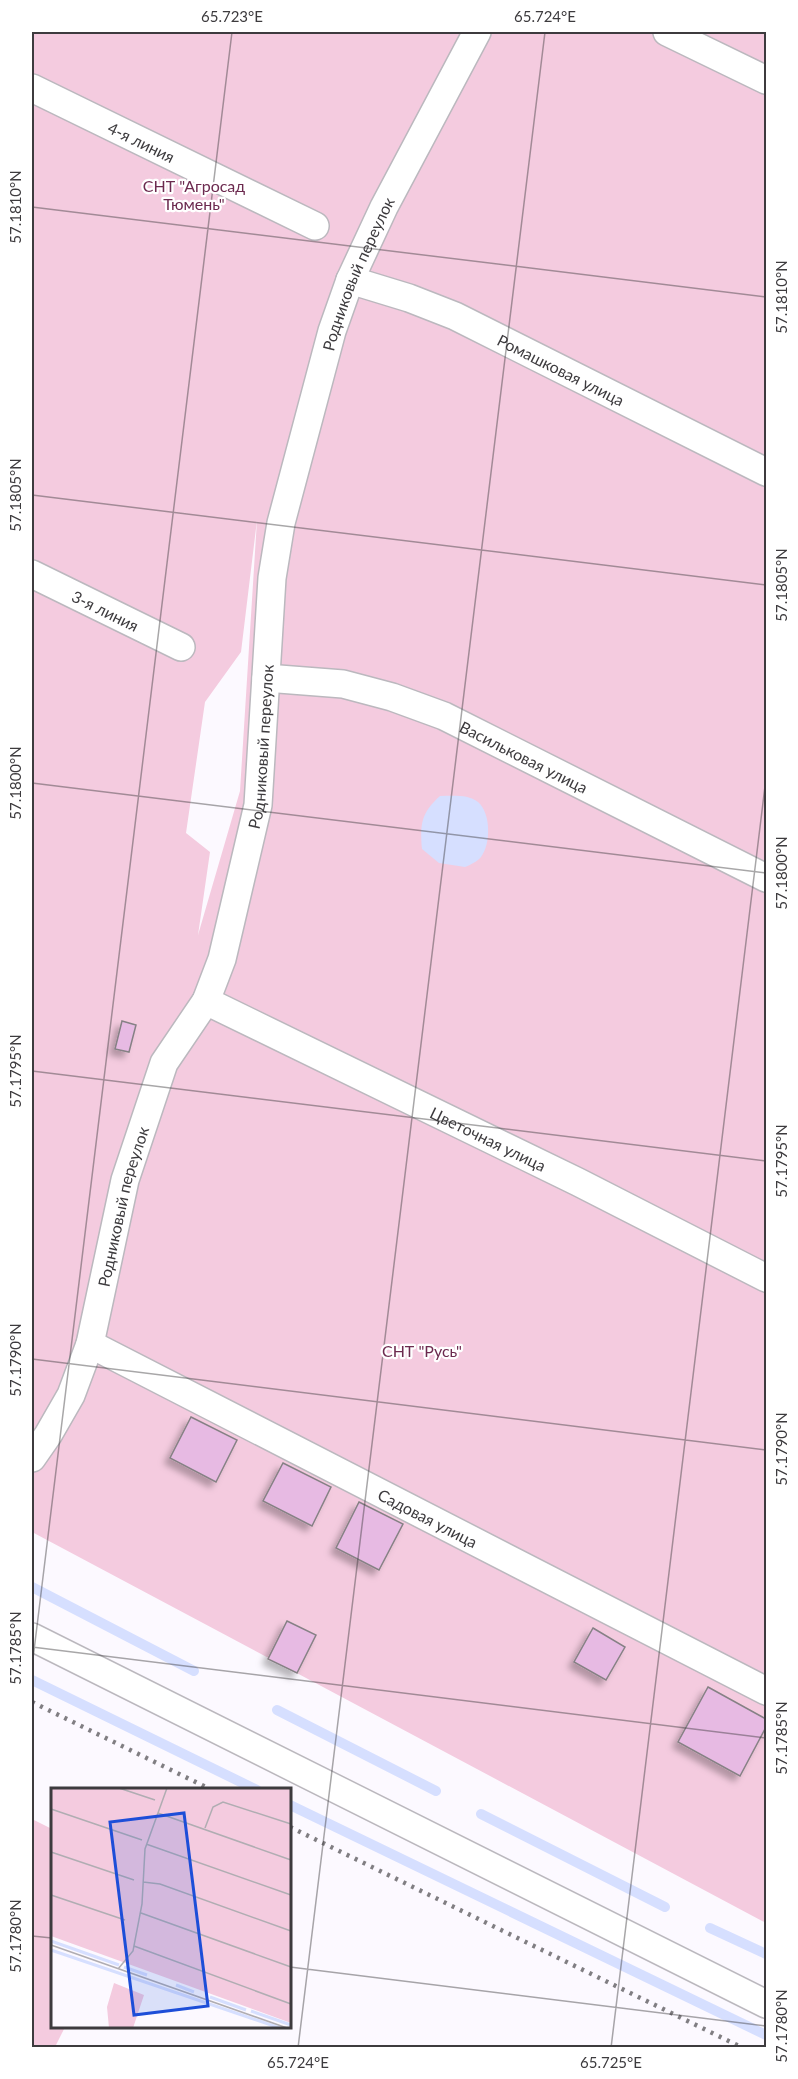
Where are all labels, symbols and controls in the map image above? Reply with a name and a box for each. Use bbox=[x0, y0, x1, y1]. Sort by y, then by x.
text: 65.723°E bbox=[201, 7, 263, 25]
text: 65.724°E bbox=[514, 7, 576, 25]
street label: 4-я линия bbox=[105, 117, 178, 166]
text: 57.1810°N bbox=[6, 170, 24, 244]
park label: СНТ "Агросад Тюмень" bbox=[143, 176, 245, 213]
street label: Родниковый переулок bbox=[318, 193, 398, 353]
text: 57.1810°N bbox=[772, 260, 790, 334]
street label: Ромашковая улица bbox=[495, 330, 628, 409]
text: 57.1805°N bbox=[6, 458, 24, 532]
text: 57.1805°N bbox=[772, 548, 790, 622]
street label: 3-я линия bbox=[69, 586, 142, 634]
street label: Родниковый переулок bbox=[243, 663, 276, 831]
street label: Васильковая улица bbox=[457, 716, 591, 796]
text: 57.1800°N bbox=[6, 746, 24, 820]
text: 57.1800°N bbox=[772, 836, 790, 910]
text: 57.1795°N bbox=[6, 1034, 24, 1108]
street label: Цветочная улица bbox=[427, 1102, 549, 1175]
street label: Родниковый переулок bbox=[93, 1123, 152, 1288]
text: 57.1795°N bbox=[772, 1124, 790, 1198]
text: 57.1790°N bbox=[6, 1323, 24, 1397]
park label: СНТ "Русь" bbox=[382, 1341, 462, 1360]
text: 57.1790°N bbox=[772, 1412, 790, 1486]
street label: Садовая улица bbox=[375, 1484, 481, 1551]
text: 57.1785°N bbox=[6, 1611, 24, 1685]
text: 57.1785°N bbox=[772, 1701, 790, 1775]
inset map bbox=[51, 1788, 291, 2028]
text: 57.1780°N bbox=[6, 1899, 24, 1973]
text: 57.1780°N bbox=[772, 1989, 790, 2063]
text: 65.724°E bbox=[267, 2053, 329, 2071]
text: 65.725°E bbox=[580, 2053, 642, 2071]

